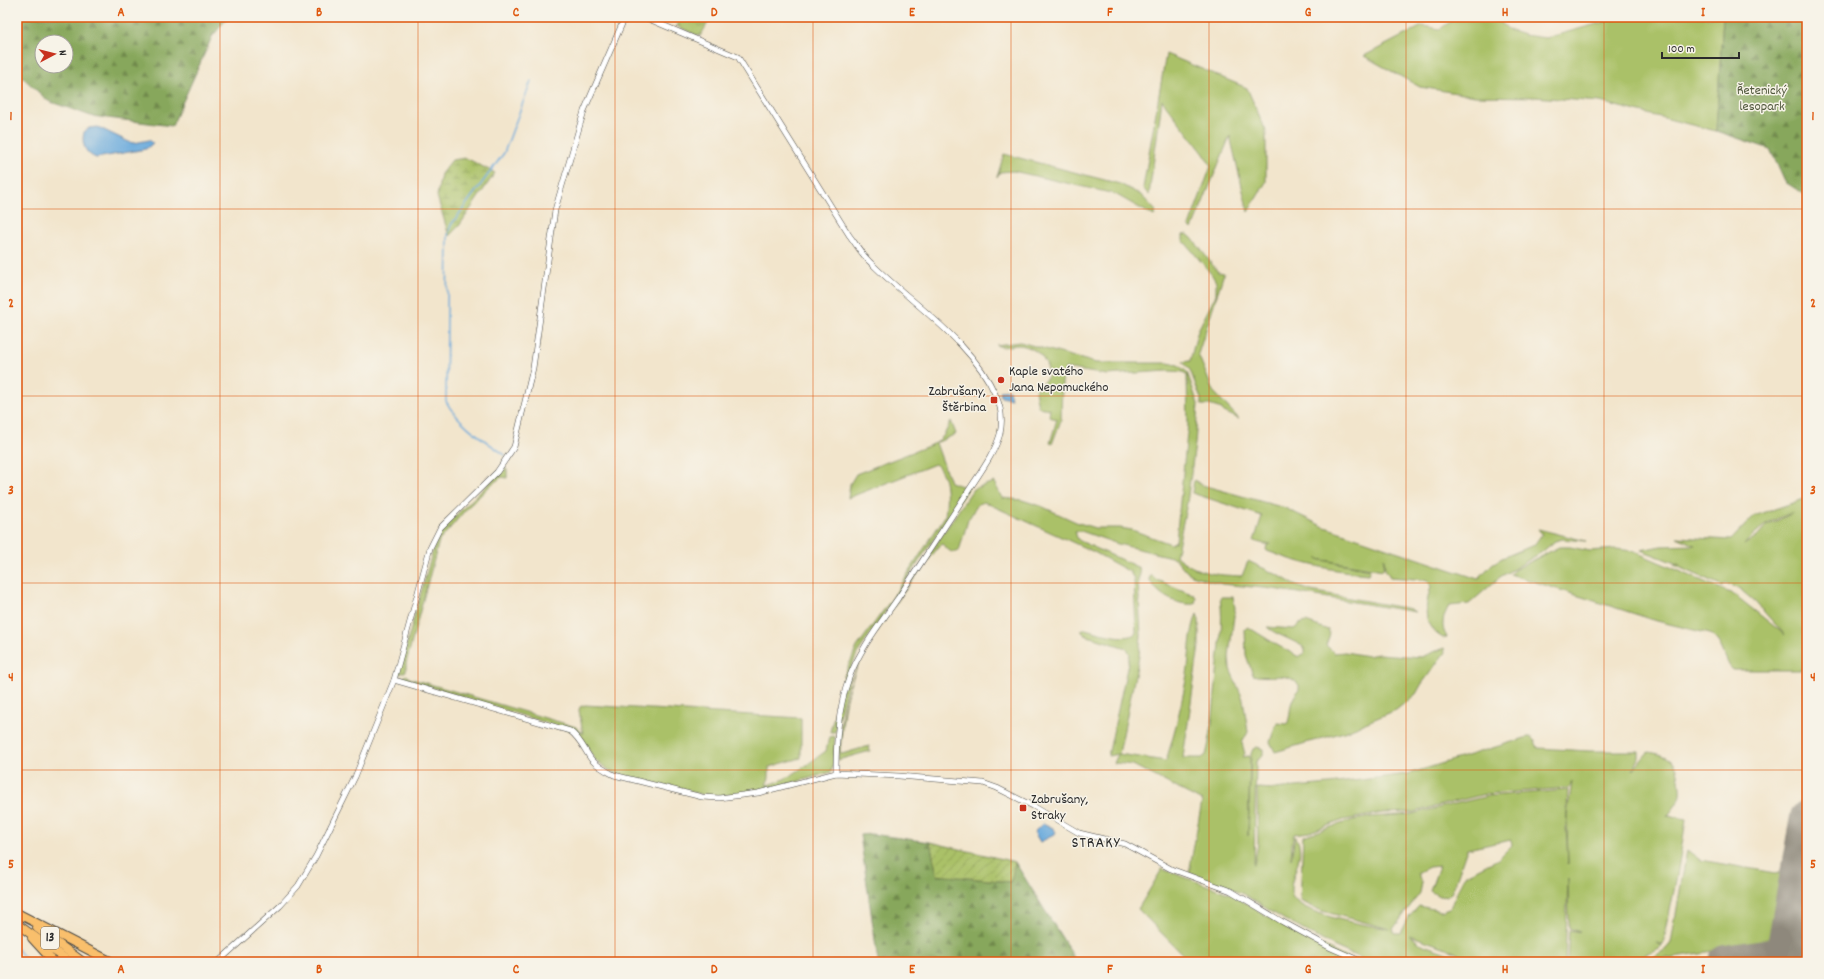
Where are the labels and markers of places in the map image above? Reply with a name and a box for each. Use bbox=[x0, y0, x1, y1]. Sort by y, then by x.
place label: Kaple svatého Jana Nepomuckého bbox=[1009, 362, 1108, 398]
marker: Kaple svatého Jana Nepomuckého bbox=[996, 375, 1006, 385]
place label: Zabrušany, Štěrbina bbox=[929, 382, 986, 418]
marker: Zabrušany, Štěrbina bbox=[989, 395, 999, 405]
place label: Zabrušany, Straky bbox=[1031, 790, 1088, 826]
marker: Zabrušany, Straky bbox=[1018, 803, 1028, 813]

